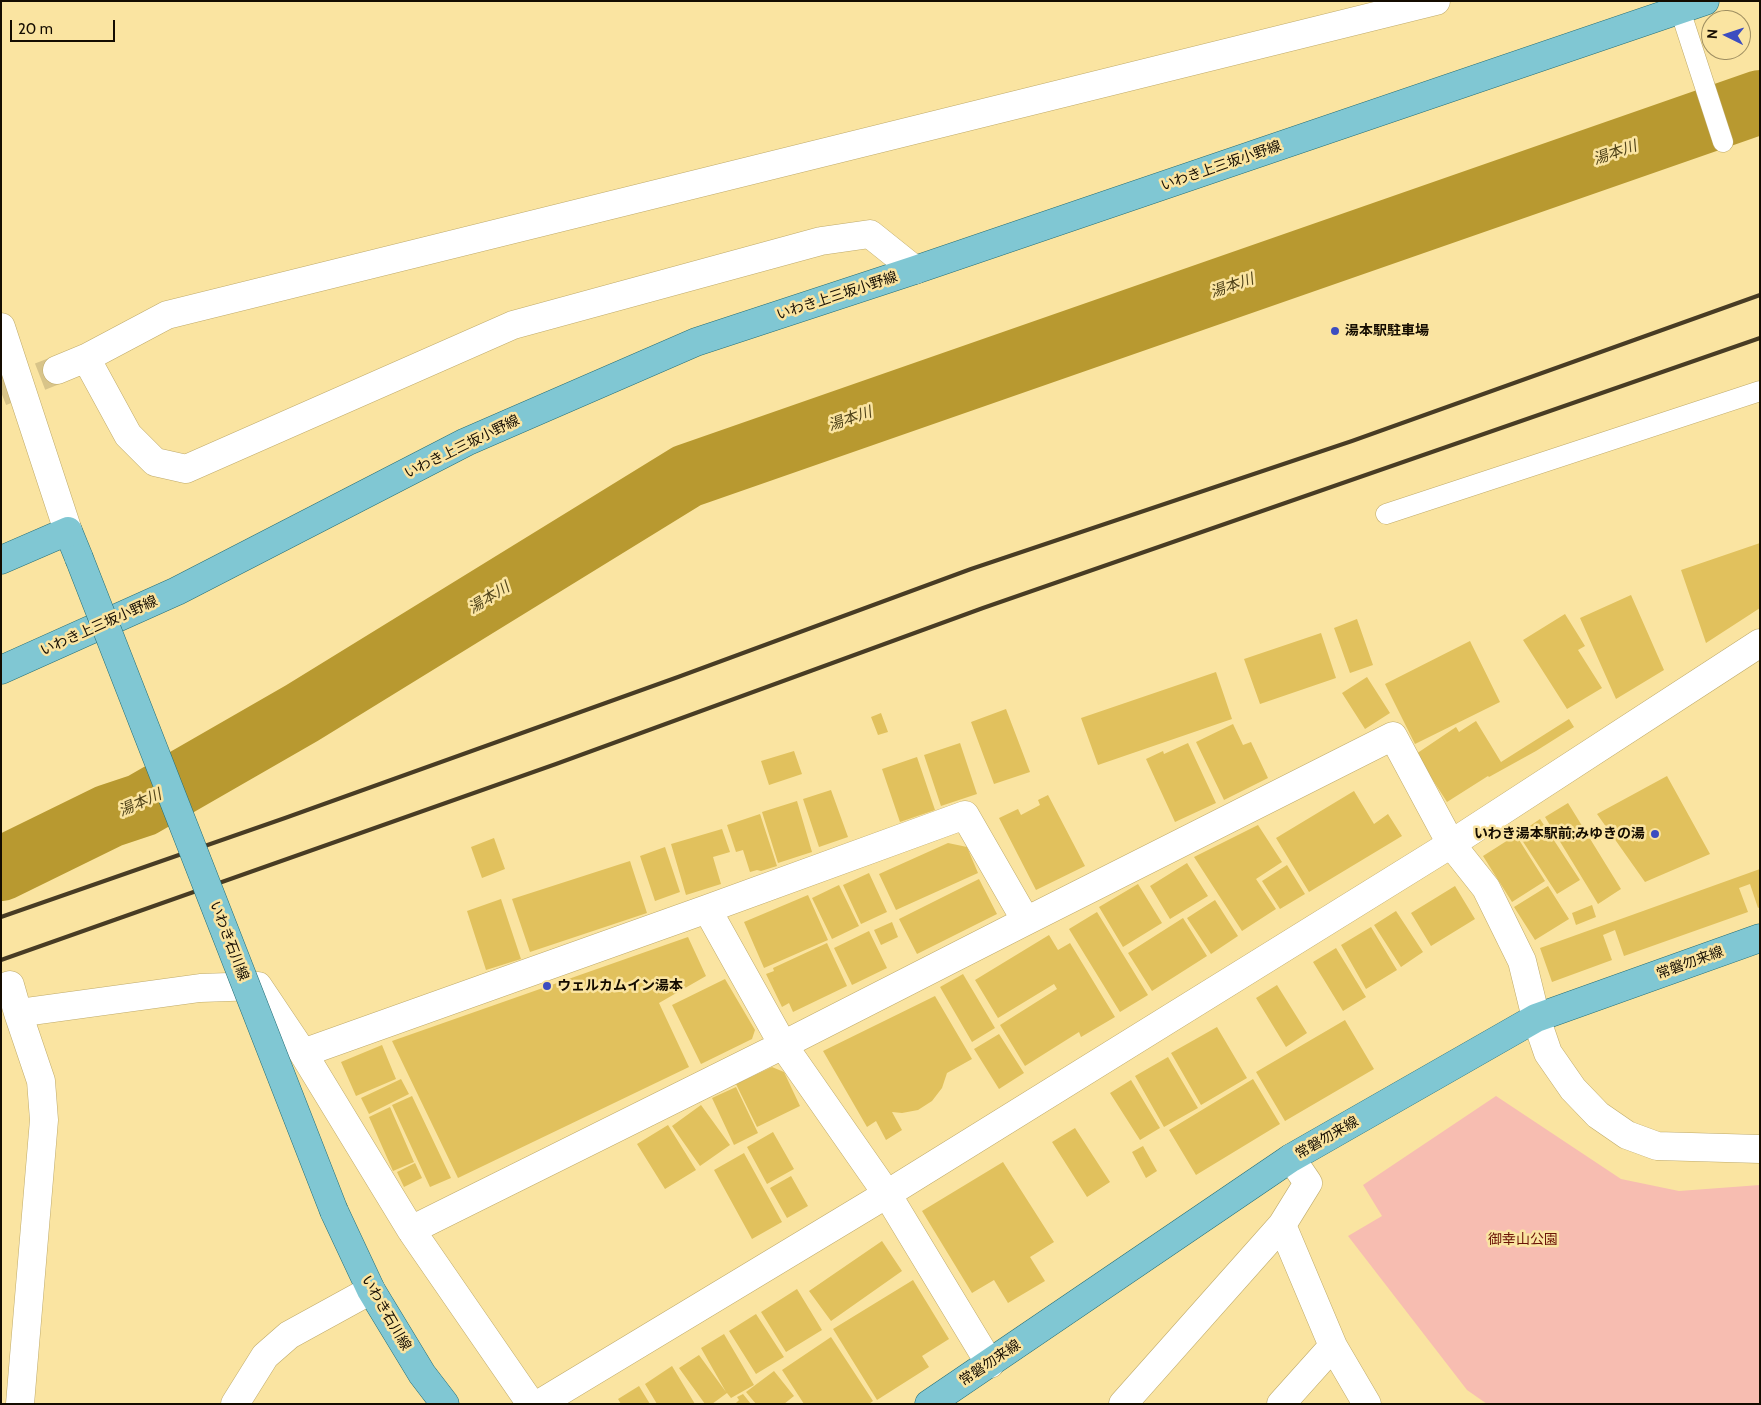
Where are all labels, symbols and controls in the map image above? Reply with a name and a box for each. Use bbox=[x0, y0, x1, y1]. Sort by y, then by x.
scale bar bbox=[12, 10, 118, 42]
north arrow bbox=[1701, 10, 1751, 60]
text: 20 m bbox=[18, 20, 53, 38]
text: N bbox=[1703, 28, 1721, 40]
water label: 湯本川 bbox=[1591, 137, 1639, 169]
street label: いわき上三坂小野線 bbox=[1159, 138, 1283, 194]
street label: いわき上三坂小野線 bbox=[774, 269, 900, 323]
water label: 湯本川 bbox=[1208, 270, 1256, 302]
place label: 湯本駅駐車場 bbox=[1345, 323, 1429, 339]
marker: 湯本駅駐車場 bbox=[1329, 325, 1341, 337]
water label: 湯本川 bbox=[826, 403, 874, 435]
street label: いわき上三坂小野線 bbox=[402, 412, 522, 482]
water label: 湯本川 bbox=[465, 578, 513, 618]
street label: いわき上三坂小野線 bbox=[38, 593, 160, 659]
water label: 湯本川 bbox=[116, 786, 164, 820]
place label: いわき湯本駅前;みゆきの湯 bbox=[1474, 826, 1645, 842]
marker: いわき湯本駅前;みゆきの湯 bbox=[1649, 828, 1661, 840]
street label: いわき石川線 bbox=[206, 899, 252, 983]
street label: 常磐勿来線 bbox=[1654, 943, 1726, 983]
place label: ウェルカムイン湯本 bbox=[557, 978, 683, 994]
marker: ウェルカムイン湯本 bbox=[541, 980, 553, 992]
street label: 常磐勿来線 bbox=[1292, 1113, 1362, 1163]
park label: 御幸山公園 bbox=[1488, 1232, 1558, 1248]
street label: いわき石川線 bbox=[358, 1272, 414, 1354]
street label: 常磐勿来線 bbox=[956, 1336, 1024, 1390]

